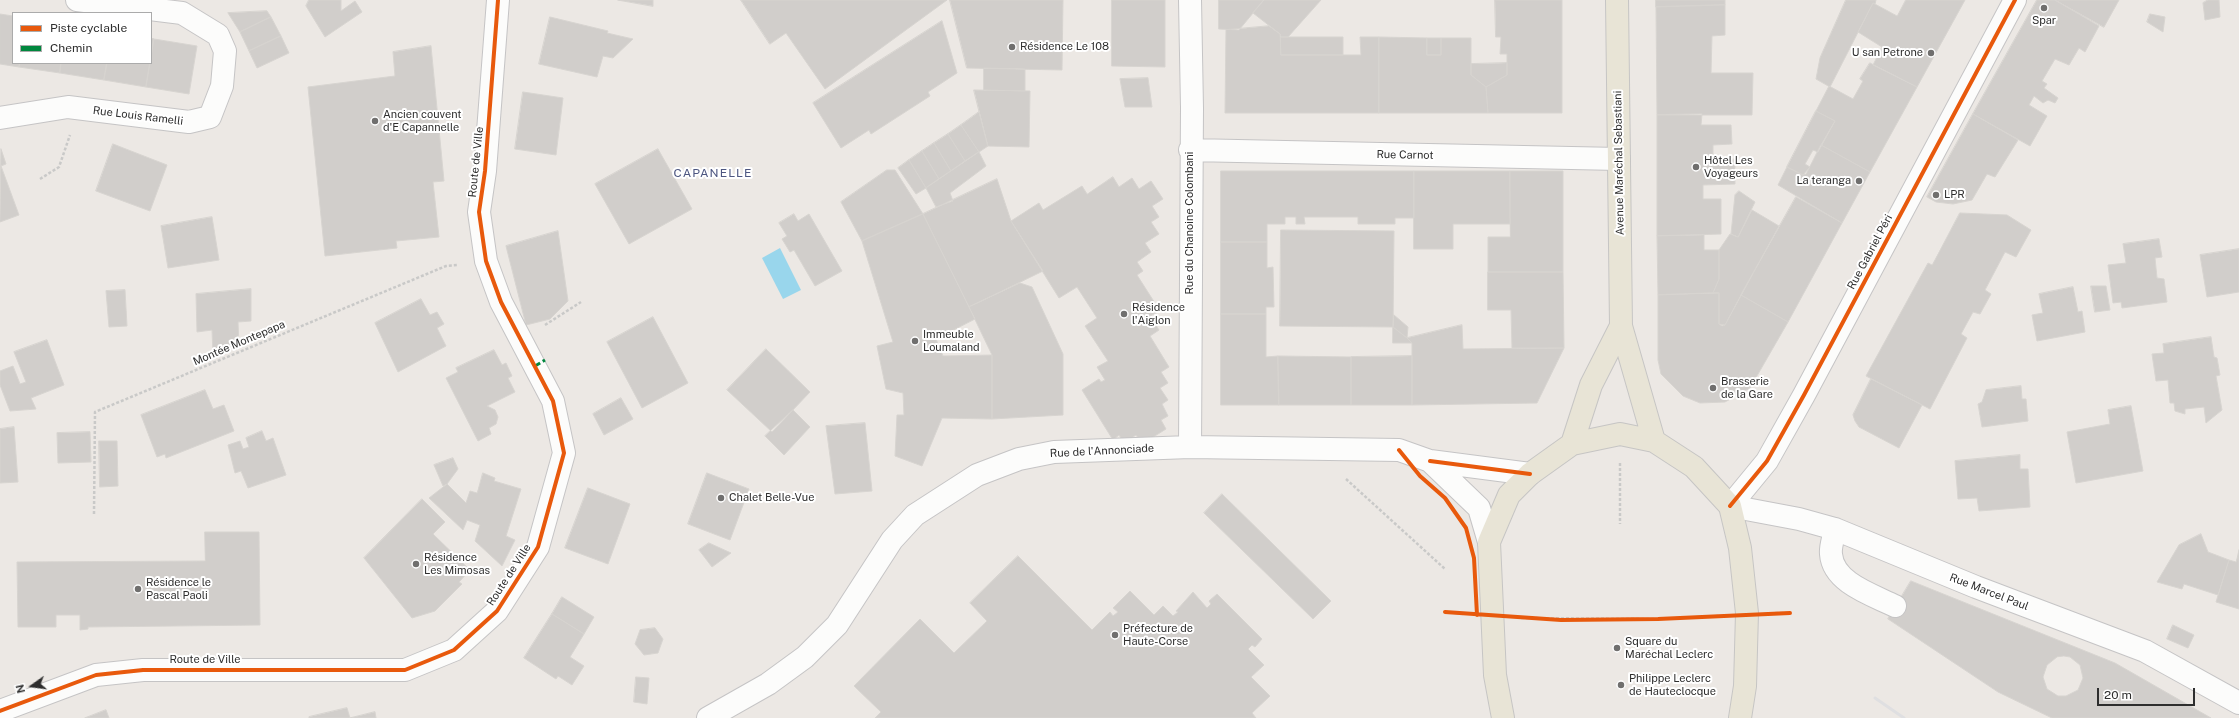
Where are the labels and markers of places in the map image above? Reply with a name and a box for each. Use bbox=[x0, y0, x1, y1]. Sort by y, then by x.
marker: Spar bbox=[2039, 3, 2049, 13]
place label: Spar bbox=[2032, 14, 2056, 28]
place label: Résidence Le 108 bbox=[1020, 40, 1109, 54]
marker: Résidence Le 108 bbox=[1007, 42, 1017, 52]
place label: U san Petrone bbox=[1852, 46, 1923, 60]
marker: U san Petrone bbox=[1926, 48, 1936, 58]
place label: Ancien couvent d'E Capannelle bbox=[383, 108, 462, 134]
marker: Ancien couvent d'E Capannelle bbox=[370, 116, 380, 126]
place label: Hôtel Les Voyageurs bbox=[1704, 154, 1758, 180]
marker: Hôtel Les Voyageurs bbox=[1691, 162, 1701, 172]
place label: La teranga bbox=[1796, 174, 1851, 188]
marker: La teranga bbox=[1854, 176, 1864, 186]
place label: LPR bbox=[1944, 188, 1965, 202]
marker: LPR bbox=[1931, 190, 1941, 200]
place label: Résidence l'Aiglon bbox=[1132, 301, 1185, 327]
marker: Résidence l'Aiglon bbox=[1119, 309, 1129, 319]
place label: Immeuble Loumaland bbox=[923, 328, 980, 354]
marker: Immeuble Loumaland bbox=[910, 336, 920, 346]
place label: Brasserie de la Gare bbox=[1721, 375, 1773, 401]
marker: Brasserie de la Gare bbox=[1708, 383, 1718, 393]
place label: Chalet Belle-Vue bbox=[729, 491, 814, 505]
marker: Chalet Belle-Vue bbox=[716, 493, 726, 503]
place label: Résidence Les Mimosas bbox=[424, 551, 490, 577]
marker: Résidence Les Mimosas bbox=[411, 559, 421, 569]
place label: Résidence le Pascal Paoli bbox=[146, 576, 211, 602]
marker: Résidence le Pascal Paoli bbox=[133, 584, 143, 594]
place label: Préfecture de Haute-Corse bbox=[1123, 622, 1193, 648]
marker: Préfecture de Haute-Corse bbox=[1110, 630, 1120, 640]
place label: Square du Maréchal Leclerc bbox=[1625, 635, 1713, 661]
marker: Square du Maréchal Leclerc bbox=[1612, 643, 1622, 653]
place label: Philippe Leclerc de Hauteclocque bbox=[1629, 672, 1716, 698]
marker: Philippe Leclerc de Hauteclocque bbox=[1616, 680, 1626, 690]

